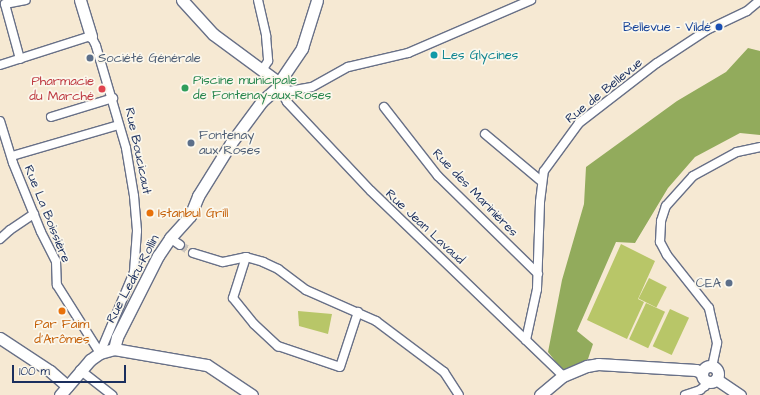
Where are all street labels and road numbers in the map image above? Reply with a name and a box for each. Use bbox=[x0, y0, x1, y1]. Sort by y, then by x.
street label: Rue de Bellevue bbox=[562, 55, 646, 127]
street label: Rue Boucicaut bbox=[121, 106, 155, 196]
street label: Rue des Marinières bbox=[429, 146, 521, 240]
street label: Rue La Boissière bbox=[20, 163, 74, 265]
street label: Rue Jean Lavaud bbox=[382, 186, 468, 268]
street label: Rue Ledru-Rollin bbox=[103, 232, 163, 326]

